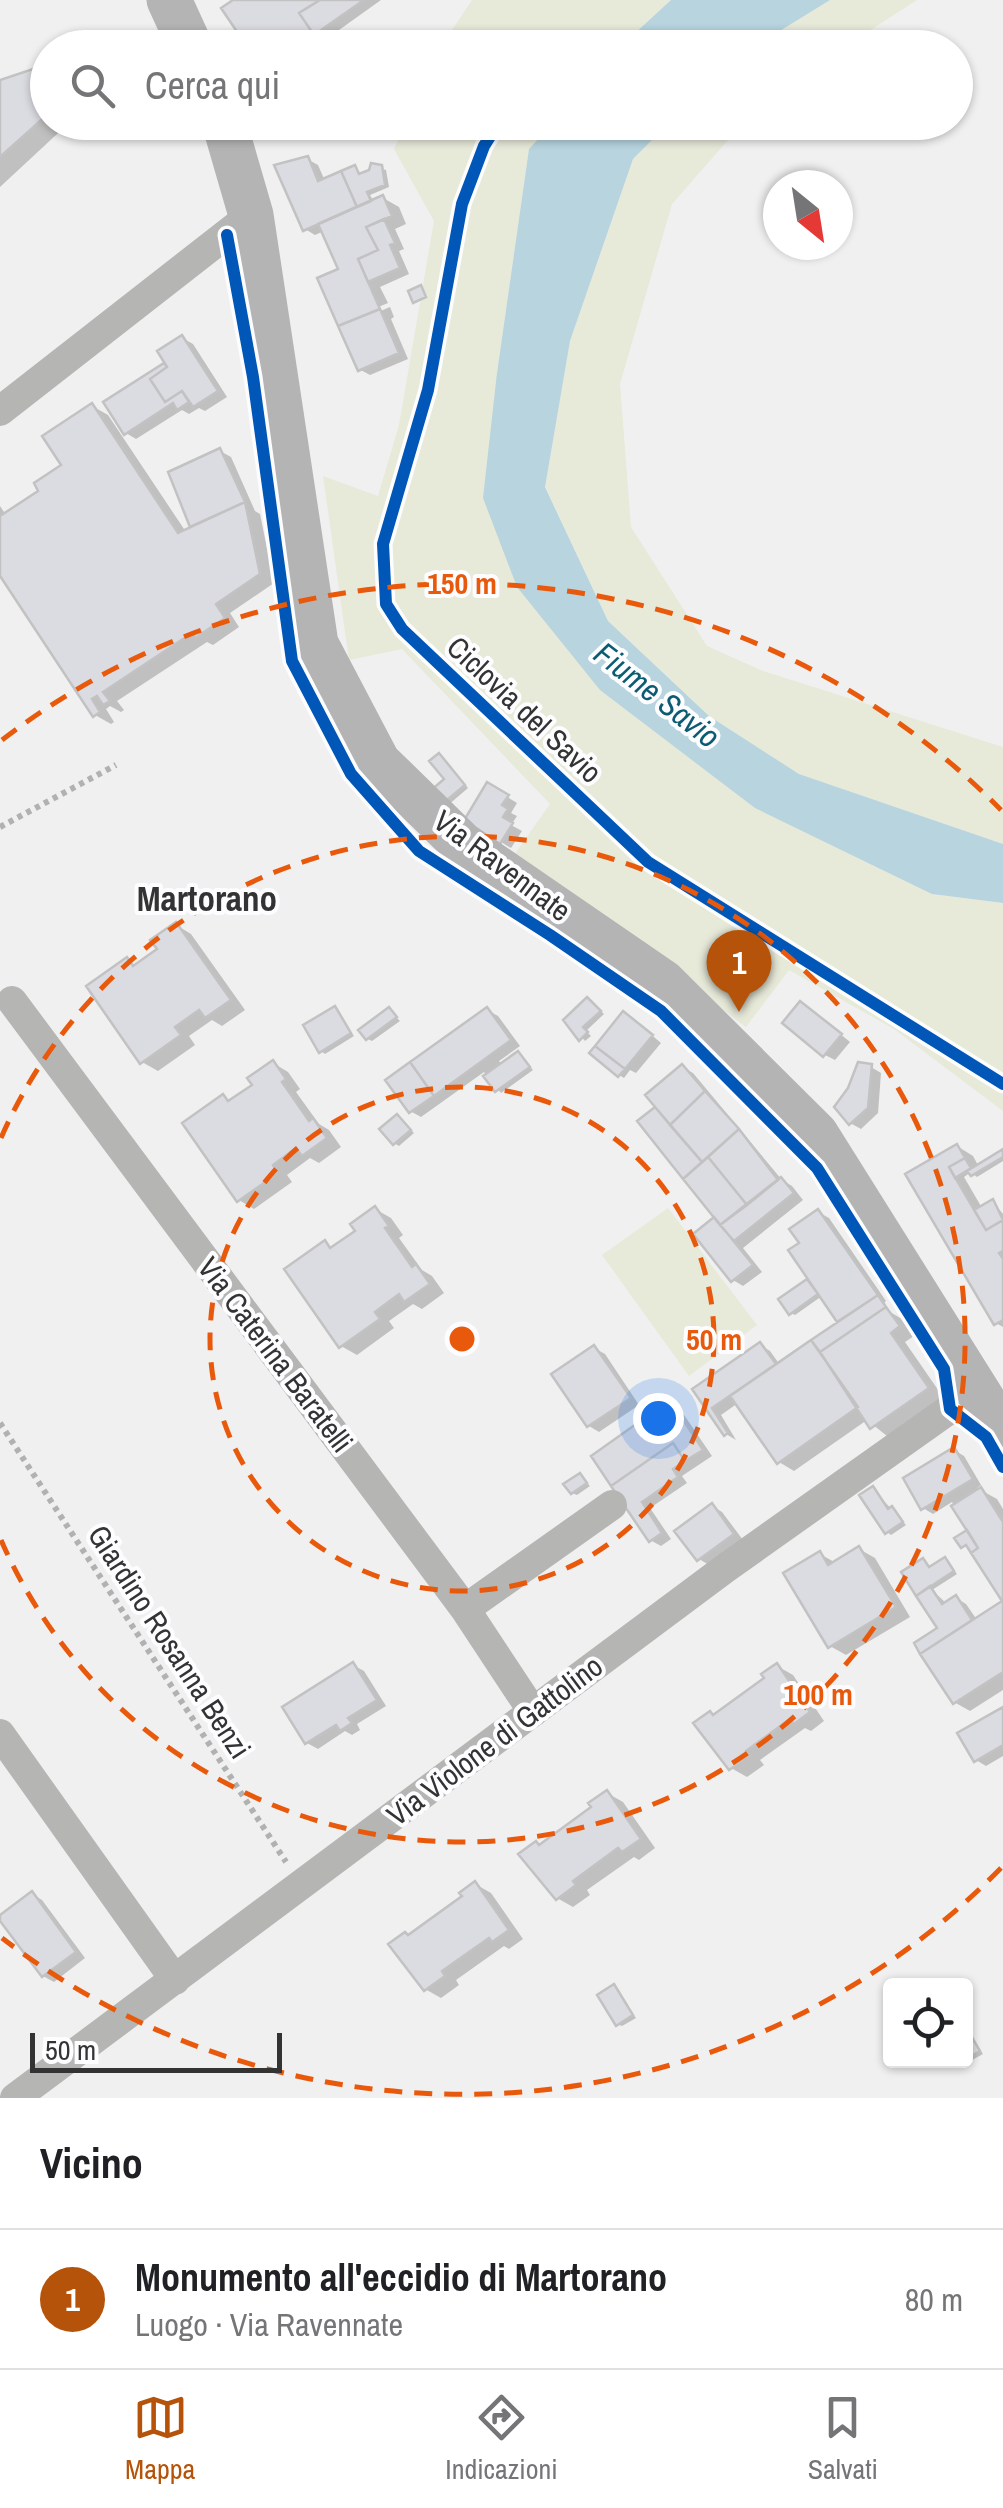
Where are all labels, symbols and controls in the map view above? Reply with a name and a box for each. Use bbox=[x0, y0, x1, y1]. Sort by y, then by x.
search box bbox=[30, 30, 973, 140]
icon: search bbox=[65, 58, 120, 113]
text: Cerca qui bbox=[145, 60, 280, 111]
north arrow bbox=[763, 170, 853, 260]
text: 150 m bbox=[427, 563, 497, 603]
street label: Ciclovia del Savio bbox=[439, 627, 611, 792]
water label: Fiume Savio bbox=[585, 632, 729, 757]
street label: Via Ravennate bbox=[426, 800, 579, 930]
district label: Martorano bbox=[137, 875, 277, 922]
pin: 1 bbox=[706, 930, 772, 1012]
street label: Via Caterina Baratelli bbox=[189, 1249, 362, 1460]
text: 50 m bbox=[686, 1319, 742, 1359]
centre of rings bbox=[444, 1321, 480, 1357]
your location bbox=[633, 1393, 684, 1444]
street label: Giardino Rosanna Benzi bbox=[79, 1517, 260, 1766]
street label: Via Violone di Gattolino bbox=[378, 1646, 610, 1835]
text: 100 m bbox=[783, 1674, 853, 1714]
map controls bbox=[883, 1978, 973, 2068]
button: locate bbox=[883, 1978, 973, 2068]
scale bar bbox=[30, 2028, 282, 2072]
text: 50 m bbox=[45, 2031, 96, 2069]
text: Vicino bbox=[40, 2135, 143, 2191]
text: Monumento all'eccidio di Martorano bbox=[135, 2252, 667, 2303]
text: 1 bbox=[65, 2278, 80, 2321]
text: 80 m bbox=[905, 2278, 963, 2321]
text: Luogo · Via Ravennate bbox=[135, 2303, 403, 2346]
tab: Mappa bbox=[125, 2390, 195, 2488]
tab: Indicazioni bbox=[445, 2390, 558, 2488]
tab: Salvati bbox=[808, 2390, 878, 2488]

